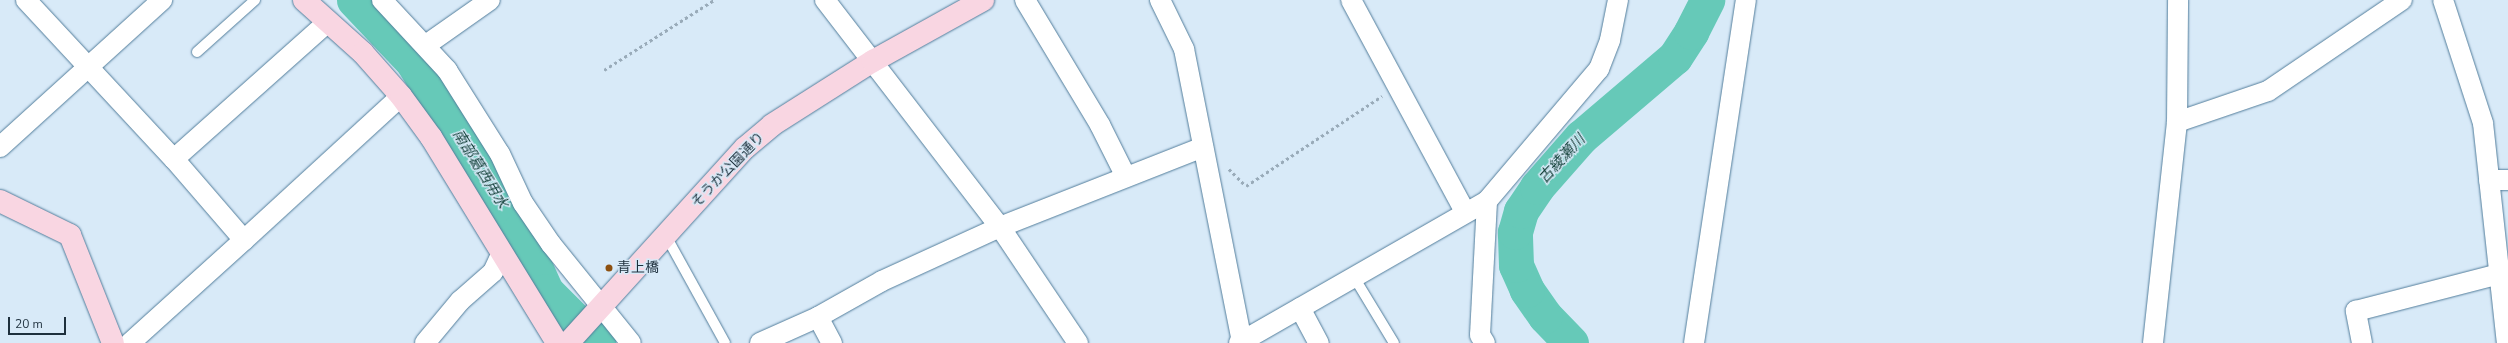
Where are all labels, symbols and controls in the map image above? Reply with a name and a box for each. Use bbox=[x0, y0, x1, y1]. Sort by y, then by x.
water label: 南部葛西用水 bbox=[449, 126, 511, 212]
street label: そうか公園通り bbox=[688, 129, 768, 211]
water label: 古綾瀬川 bbox=[1535, 131, 1589, 187]
place label: 青上橋 bbox=[617, 260, 659, 276]
marker: 青上橋 bbox=[604, 263, 614, 273]
scale bar bbox=[10, 309, 68, 335]
text: 20 m bbox=[15, 316, 43, 332]

